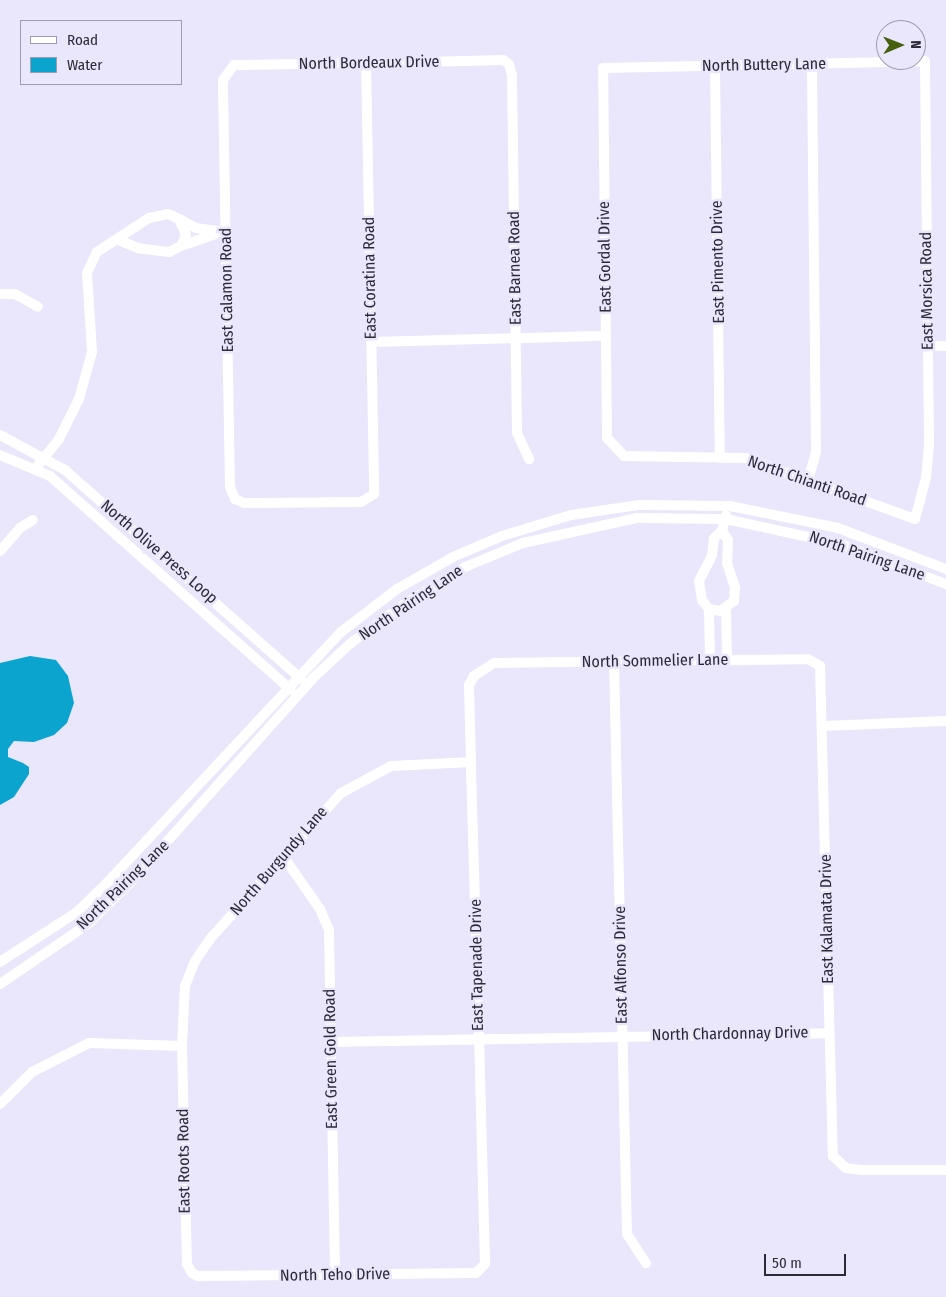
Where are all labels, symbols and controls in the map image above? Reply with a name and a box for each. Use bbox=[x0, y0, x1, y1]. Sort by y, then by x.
legend bbox=[20, 20, 182, 85]
north arrow bbox=[876, 20, 926, 70]
text: Road bbox=[67, 31, 98, 49]
text: N bbox=[907, 40, 924, 49]
street label: North Bordeaux Drive bbox=[299, 52, 439, 74]
street label: North Buttery Lane bbox=[702, 54, 826, 76]
text: Water bbox=[67, 56, 102, 74]
street label: East Pimento Drive bbox=[707, 200, 729, 324]
street label: East Gordal Drive bbox=[594, 201, 616, 313]
street label: East Barnea Road bbox=[504, 211, 526, 325]
street label: East Coratina Road bbox=[359, 217, 381, 339]
street label: East Calamon Road bbox=[216, 228, 238, 352]
street label: East Morsica Road bbox=[916, 232, 938, 350]
street label: North Chianti Road bbox=[745, 452, 869, 510]
street label: North Olive Press Loop bbox=[97, 496, 221, 608]
street label: North Pairing Lane bbox=[807, 527, 927, 585]
street label: North Pairing Lane bbox=[355, 561, 467, 645]
street label: North Sommelier Lane bbox=[582, 650, 728, 672]
street label: North Burgundy Lane bbox=[226, 802, 332, 920]
street label: North Pairing Lane bbox=[73, 836, 173, 934]
street label: East Kalamata Drive bbox=[816, 854, 838, 984]
street label: East Tapenade Drive bbox=[466, 899, 488, 1031]
street label: East Alfonso Drive bbox=[610, 906, 632, 1024]
street label: East Green Gold Road bbox=[320, 989, 342, 1129]
street label: North Chardonnay Drive bbox=[651, 1023, 809, 1045]
street label: East Roots Road bbox=[173, 1108, 195, 1214]
scale bar bbox=[766, 1244, 848, 1276]
text: 50 m bbox=[772, 1254, 802, 1272]
street label: North Teho Drive bbox=[280, 1264, 390, 1286]

